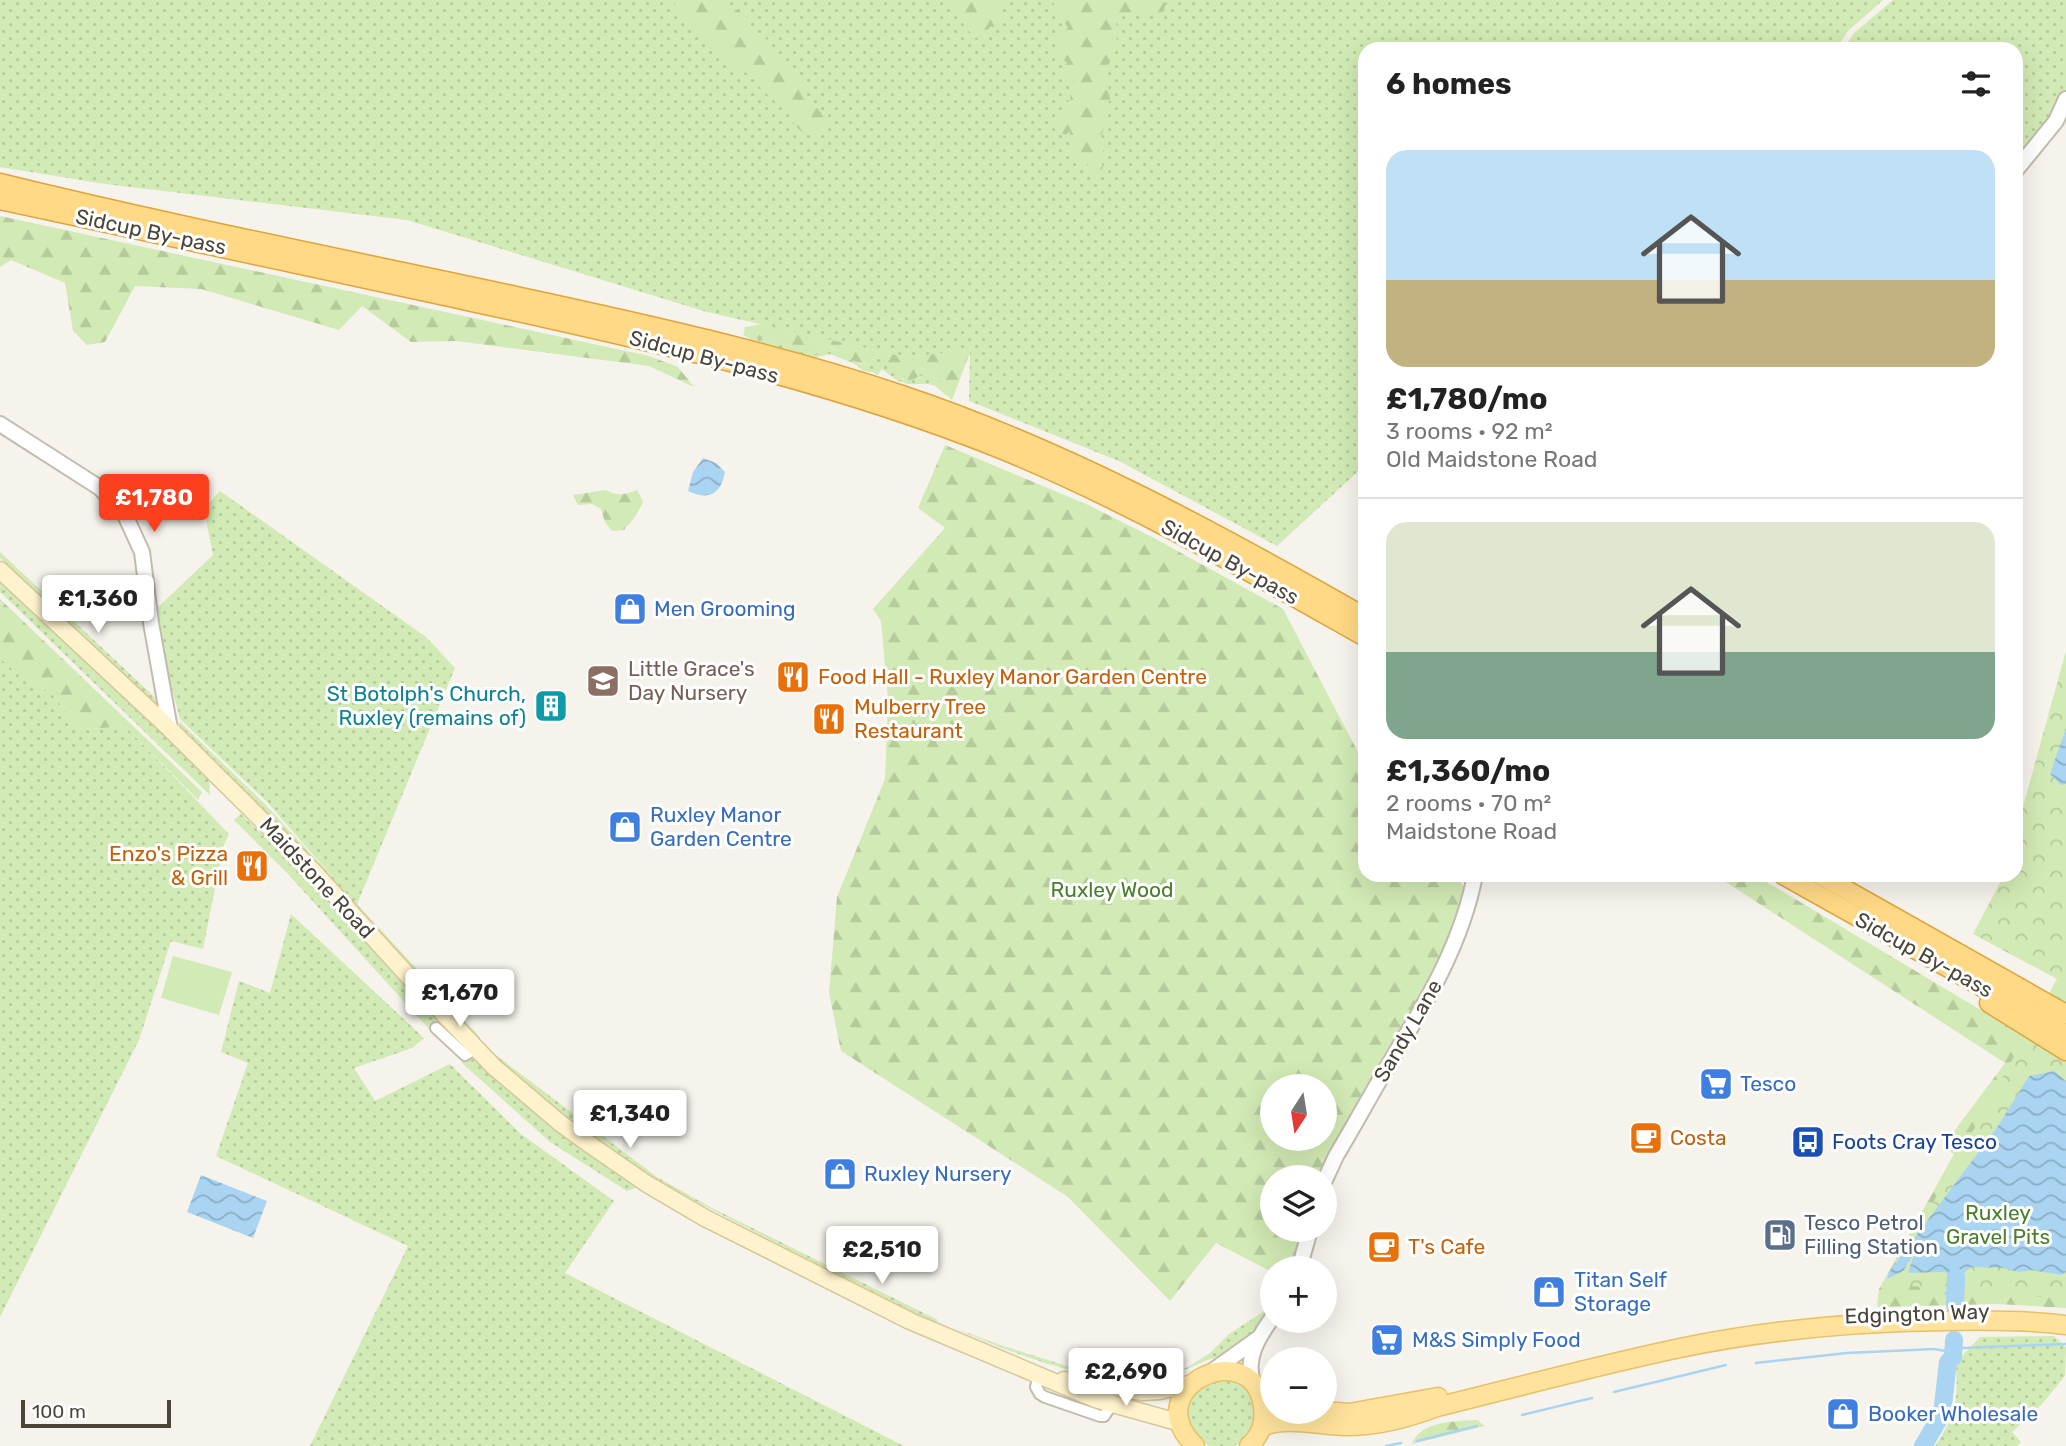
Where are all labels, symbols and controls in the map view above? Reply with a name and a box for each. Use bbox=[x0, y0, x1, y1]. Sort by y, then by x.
icon: filters bbox=[1957, 65, 1995, 103]
text: 6 homes bbox=[1386, 66, 1512, 102]
icon: home bbox=[1628, 196, 1754, 322]
street label: Sidcup By-pass bbox=[73, 203, 229, 260]
street label: Sidcup By-pass bbox=[627, 325, 781, 388]
text: £1,780/mo bbox=[1386, 381, 1548, 417]
text: 3 rooms · 92 m² bbox=[1386, 417, 1552, 445]
text: Old Maidstone Road bbox=[1386, 445, 1598, 473]
pin: £1,780 bbox=[97, 475, 211, 534]
text: £1,780 bbox=[115, 483, 193, 511]
street label: Sidcup By-pass bbox=[1157, 513, 1303, 610]
icon: home bbox=[1628, 568, 1754, 694]
pin: £1,360 bbox=[41, 576, 155, 635]
text: £1,360 bbox=[58, 584, 138, 612]
shop icon: Men Grooming bbox=[611, 590, 649, 628]
place label: Men Grooming bbox=[654, 596, 796, 621]
place label: Little Grace's Day Nursery bbox=[628, 656, 755, 705]
restaurant icon: Food Hall - Ruxley Manor Garden Centre bbox=[774, 658, 812, 696]
school or university icon: Little Grace's Day Nursery bbox=[584, 662, 622, 700]
place label: Food Hall - Ruxley Manor Garden Centre bbox=[818, 664, 1207, 689]
place label: St Botolph's Church, Ruxley (remains of) bbox=[327, 681, 526, 730]
building icon: St Botolph's Church, Ruxley (remains of) bbox=[532, 687, 570, 725]
place label: Mulberry Tree Restaurant bbox=[854, 694, 986, 743]
restaurant icon: Mulberry Tree Restaurant bbox=[810, 700, 848, 738]
text: £1,360/mo bbox=[1386, 753, 1550, 789]
text: 2 rooms · 70 m² bbox=[1386, 789, 1551, 817]
place label: Ruxley Manor Garden Centre bbox=[650, 802, 792, 851]
shop icon: Ruxley Manor Garden Centre bbox=[606, 808, 644, 846]
street label: Maidstone Road bbox=[255, 812, 380, 943]
text: Maidstone Road bbox=[1386, 817, 1557, 845]
place label: Enzo's Pizza & Grill bbox=[109, 841, 228, 890]
restaurant icon: Enzo's Pizza & Grill bbox=[233, 847, 271, 885]
park label: Ruxley Wood bbox=[1051, 877, 1174, 902]
street label: Sidcup By-pass bbox=[1851, 906, 1997, 1003]
pin: £1,670 bbox=[403, 970, 517, 1029]
street label: Sandy Lane bbox=[1368, 975, 1447, 1086]
text: £1,670 bbox=[421, 978, 499, 1006]
supermarket icon: Tesco bbox=[1697, 1065, 1735, 1103]
place label: Tesco bbox=[1740, 1071, 1796, 1096]
north arrow bbox=[1260, 1074, 1337, 1152]
map controls bbox=[1260, 1074, 1337, 1424]
pin: £1,340 bbox=[573, 1090, 687, 1150]
text: £1,340 bbox=[590, 1099, 670, 1127]
cafe icon: Costa bbox=[1627, 1119, 1665, 1157]
bus stop icon: Foots Cray Tesco bbox=[1789, 1123, 1827, 1161]
place label: Costa bbox=[1670, 1125, 1727, 1150]
place label: Foots Cray Tesco bbox=[1832, 1129, 1997, 1154]
shop icon: Ruxley Nursery bbox=[821, 1155, 859, 1193]
place label: Ruxley Nursery bbox=[864, 1161, 1012, 1186]
button: layers bbox=[1260, 1165, 1337, 1242]
park label: Ruxley Gravel Pits bbox=[1946, 1200, 2050, 1249]
place label: Tesco Petrol Filling Station bbox=[1804, 1210, 1938, 1259]
fuel station icon: Tesco Petrol Filling Station bbox=[1761, 1216, 1799, 1254]
pin: £2,510 bbox=[825, 1226, 939, 1286]
cafe icon: T's Cafe bbox=[1365, 1228, 1403, 1266]
place label: T's Cafe bbox=[1408, 1234, 1485, 1259]
text: £2,510 bbox=[842, 1235, 922, 1263]
button: + bbox=[1260, 1256, 1337, 1333]
place label: Titan Self Storage bbox=[1574, 1267, 1667, 1316]
shop icon: Titan Self Storage bbox=[1530, 1273, 1568, 1311]
street label: Edgington Way bbox=[1844, 1298, 1990, 1329]
supermarket icon: M&S Simply Food bbox=[1368, 1321, 1406, 1359]
place label: M&S Simply Food bbox=[1412, 1327, 1581, 1352]
button: − bbox=[1260, 1347, 1337, 1424]
pin: £2,690 bbox=[1069, 1348, 1183, 1408]
text: £2,690 bbox=[1084, 1357, 1168, 1385]
shop icon: Booker Wholesale bbox=[1824, 1395, 1862, 1433]
scale bar bbox=[21, 1397, 172, 1429]
text: 100 m bbox=[32, 1400, 86, 1423]
place label: Booker Wholesale bbox=[1868, 1401, 2038, 1426]

